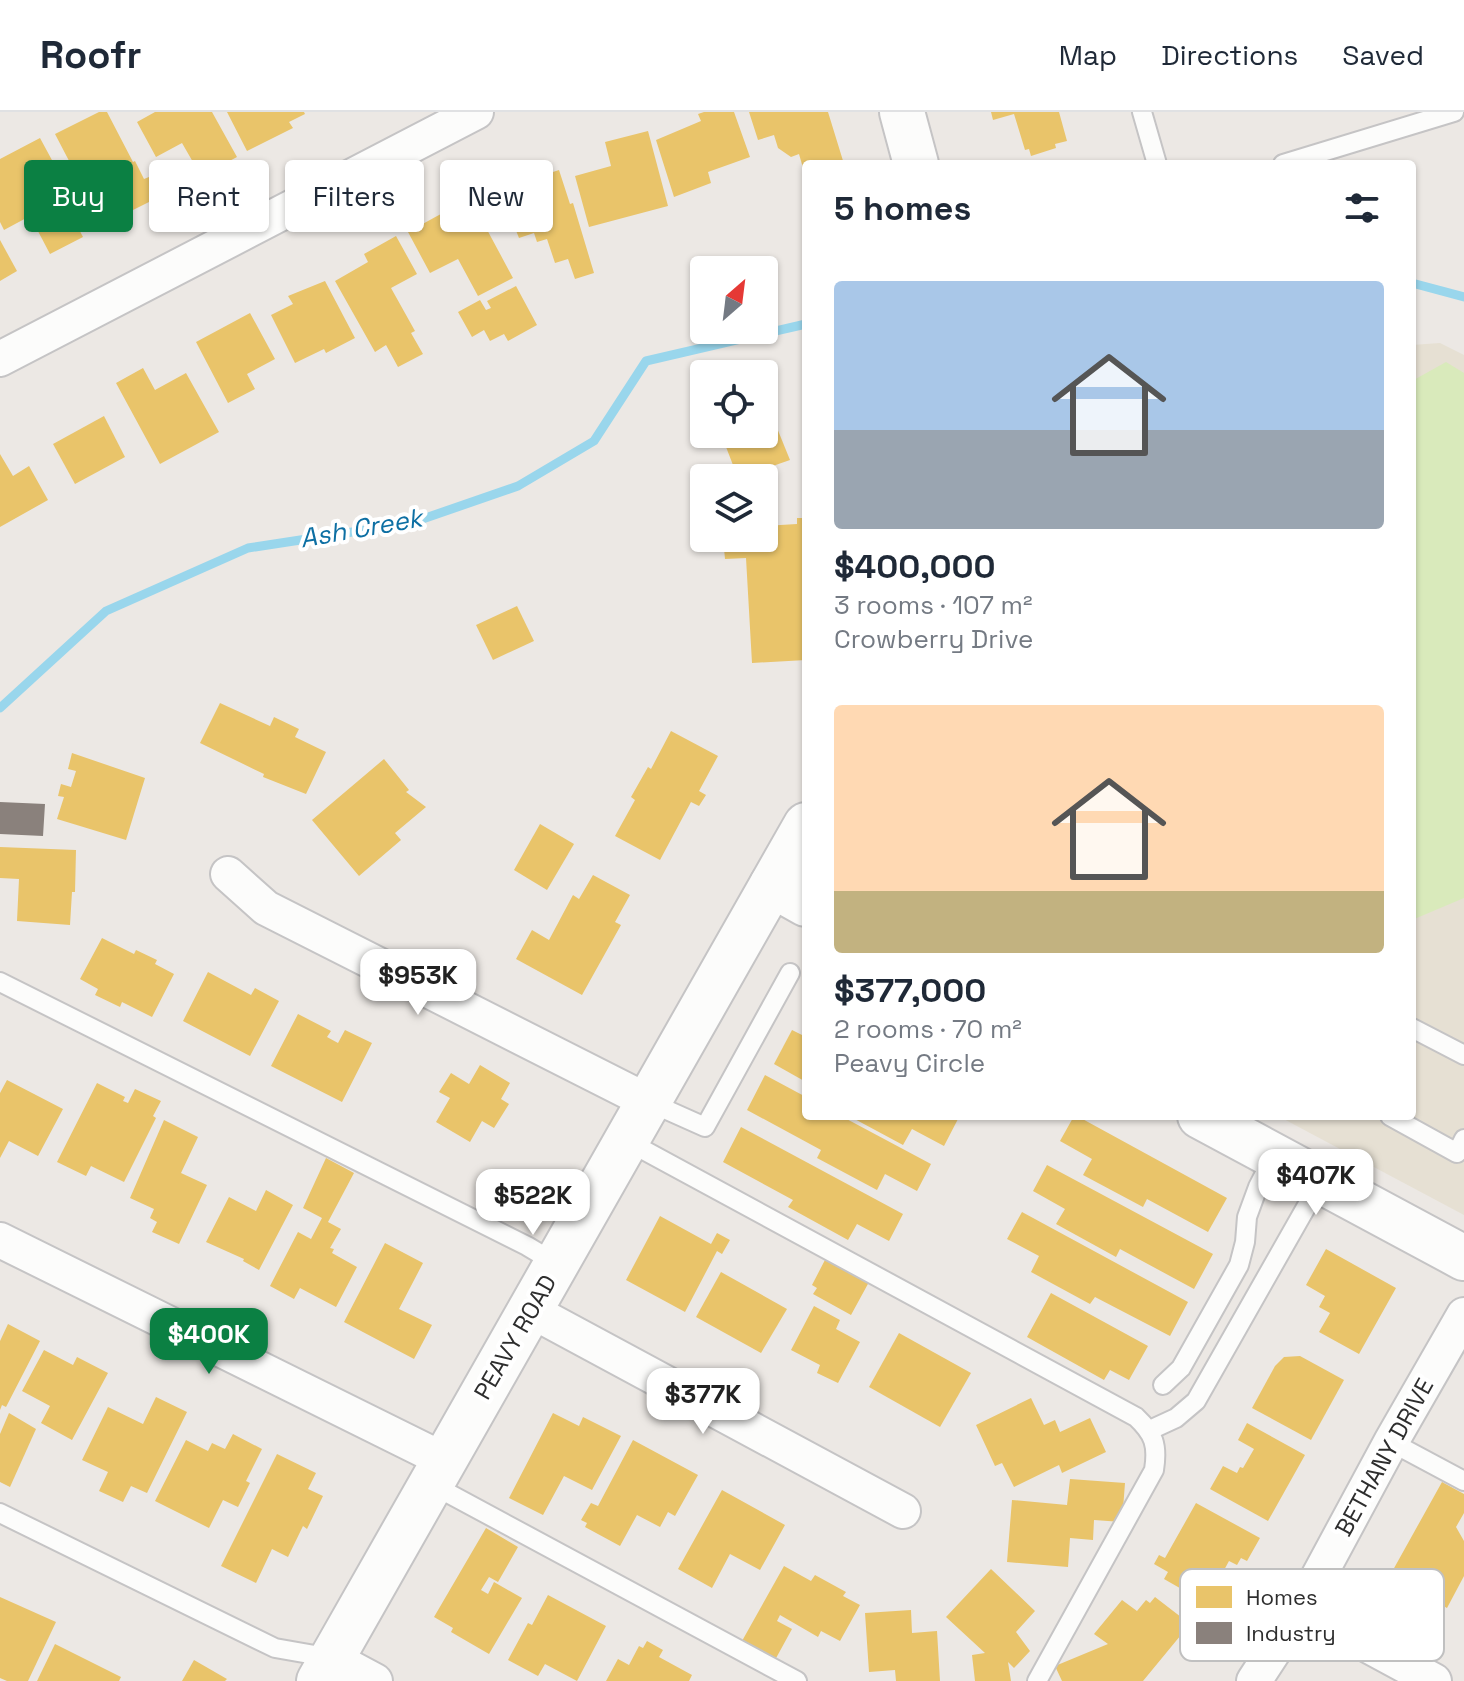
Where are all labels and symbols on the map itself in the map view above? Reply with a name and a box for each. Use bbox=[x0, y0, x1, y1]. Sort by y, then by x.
north arrow bbox=[690, 256, 778, 344]
water label: Ash Creek bbox=[297, 500, 428, 555]
pin: $953K bbox=[362, 949, 474, 1017]
pin: $407K bbox=[1260, 1149, 1372, 1217]
pin: $522K bbox=[477, 1169, 589, 1237]
street label: PEAVY ROAD bbox=[467, 1269, 563, 1405]
pin: $400K bbox=[153, 1308, 265, 1376]
pin: $377K bbox=[647, 1368, 759, 1436]
street label: BETHANY DRIVE bbox=[1328, 1372, 1440, 1542]
legend bbox=[1180, 1569, 1444, 1661]
text: Homes bbox=[1246, 1583, 1318, 1611]
text: Industry bbox=[1246, 1619, 1336, 1647]

